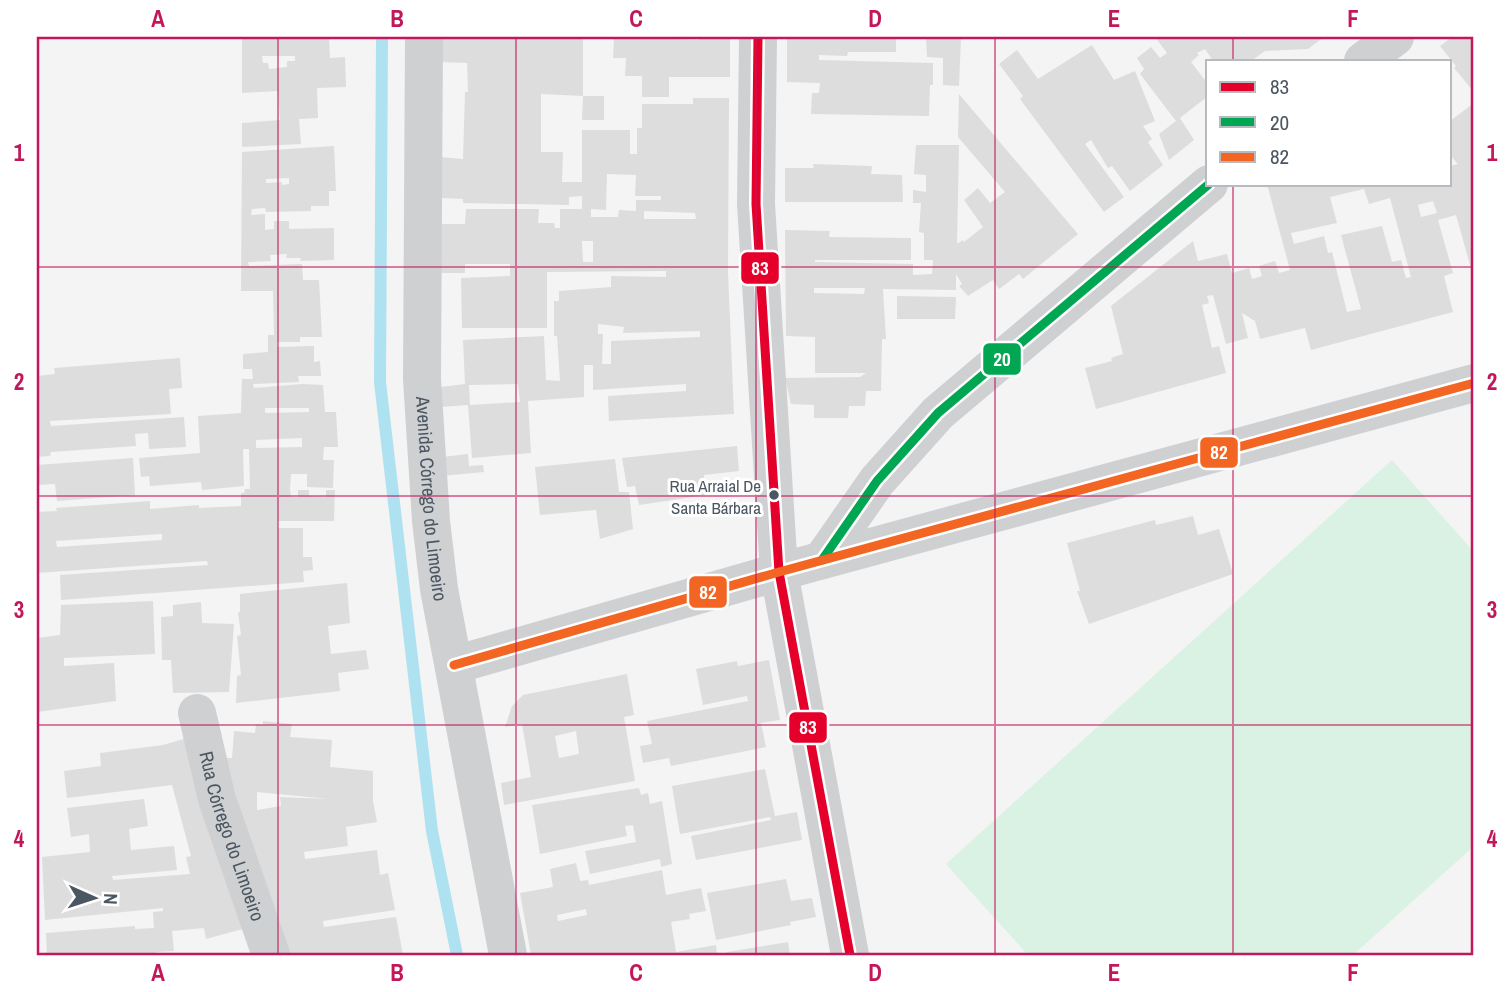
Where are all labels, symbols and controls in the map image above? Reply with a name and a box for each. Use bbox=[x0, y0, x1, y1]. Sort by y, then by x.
text: A bbox=[151, 3, 165, 34]
text: B bbox=[390, 3, 404, 34]
text: C bbox=[629, 3, 643, 34]
text: D bbox=[868, 3, 882, 34]
text: E bbox=[1108, 3, 1120, 34]
text: F bbox=[1347, 3, 1359, 34]
legend bbox=[1206, 60, 1452, 186]
text: 83 bbox=[1270, 72, 1289, 101]
text: 20 bbox=[1270, 108, 1289, 137]
text: 1 bbox=[14, 137, 25, 168]
text: 1 bbox=[1487, 137, 1498, 168]
text: 82 bbox=[1270, 142, 1289, 171]
line badge: 83 bbox=[740, 251, 780, 285]
text: 83 bbox=[751, 255, 769, 281]
line badge: 20 bbox=[982, 342, 1022, 376]
text: 20 bbox=[993, 346, 1011, 372]
text: 2 bbox=[14, 366, 24, 397]
text: 2 bbox=[1487, 366, 1497, 397]
street label: Avenida Córrego do Limoeiro bbox=[410, 395, 454, 603]
line badge: 82 bbox=[1199, 436, 1239, 469]
text: 82 bbox=[1210, 439, 1228, 465]
place label: Rua Arraial De Santa Bárbara bbox=[670, 474, 761, 519]
marker: Rua Arraial De Santa Bárbara bbox=[767, 488, 781, 502]
line badge: 82 bbox=[688, 575, 728, 609]
text: 82 bbox=[699, 579, 717, 605]
text: 3 bbox=[14, 594, 24, 625]
text: 3 bbox=[1487, 594, 1497, 625]
line badge: 83 bbox=[788, 711, 828, 744]
text: 83 bbox=[799, 714, 817, 740]
street label: Rua Córrego do Limoeiro bbox=[193, 749, 271, 924]
text: 4 bbox=[14, 823, 25, 854]
text: 4 bbox=[1487, 823, 1498, 854]
north arrow bbox=[60, 862, 130, 932]
text: N bbox=[98, 893, 124, 905]
text: A bbox=[151, 957, 165, 988]
text: B bbox=[390, 957, 404, 988]
text: C bbox=[629, 957, 643, 988]
text: D bbox=[868, 957, 882, 988]
text: E bbox=[1108, 957, 1120, 988]
text: F bbox=[1347, 957, 1359, 988]

